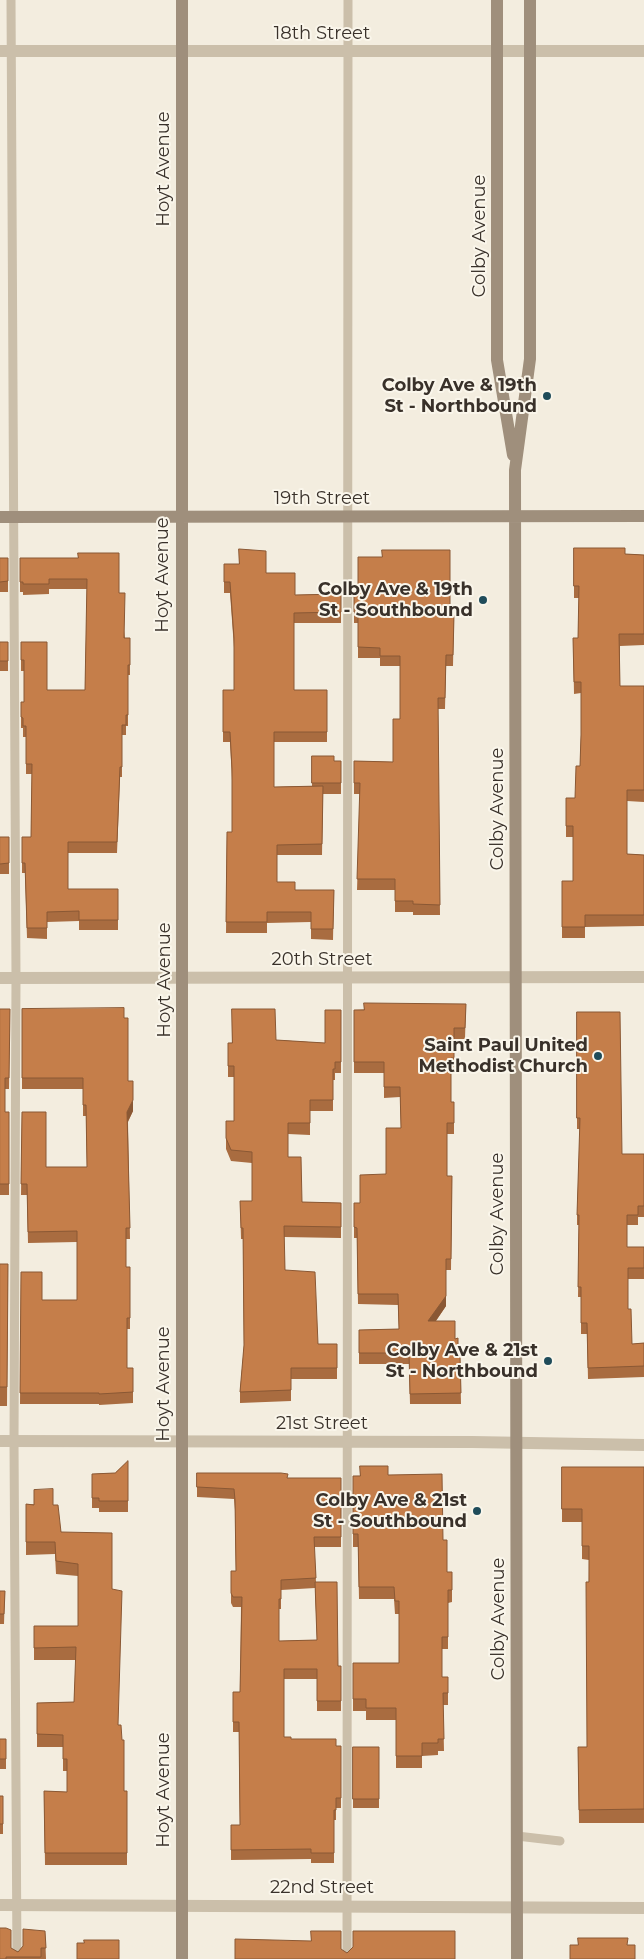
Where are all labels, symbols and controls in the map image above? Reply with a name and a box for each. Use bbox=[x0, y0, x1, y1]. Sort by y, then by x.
street label: 18th Street bbox=[274, 23, 370, 45]
street label: Hoyt Avenue bbox=[153, 111, 175, 227]
street label: Colby Avenue bbox=[469, 175, 491, 297]
place label: Colby Ave & 19th St - Northbound bbox=[382, 375, 537, 418]
marker: Colby Ave & 19th St - Northbound bbox=[541, 390, 553, 402]
street label: 19th Street bbox=[274, 488, 370, 510]
street label: Hoyt Avenue bbox=[152, 517, 174, 633]
place label: Colby Ave & 19th St - Southbound bbox=[318, 579, 473, 622]
marker: Colby Ave & 19th St - Southbound bbox=[477, 594, 489, 606]
street label: Colby Avenue bbox=[487, 748, 509, 870]
street label: Hoyt Avenue bbox=[154, 922, 176, 1038]
street label: 20th Street bbox=[272, 949, 372, 971]
place label: Saint Paul United Methodist Church bbox=[419, 1035, 588, 1078]
marker: Saint Paul United Methodist Church bbox=[592, 1050, 604, 1062]
street label: Colby Avenue bbox=[487, 1153, 509, 1275]
street label: Hoyt Avenue bbox=[153, 1326, 175, 1442]
place label: Colby Ave & 21st St - Northbound bbox=[385, 1340, 538, 1382]
marker: Colby Ave & 21st St - Northbound bbox=[542, 1355, 554, 1367]
street label: 21st Street bbox=[276, 1413, 368, 1435]
place label: Colby Ave & 21st St - Southbound bbox=[313, 1490, 467, 1532]
marker: Colby Ave & 21st St - Southbound bbox=[471, 1505, 483, 1517]
street label: Colby Avenue bbox=[488, 1558, 510, 1680]
street label: Hoyt Avenue bbox=[153, 1732, 175, 1848]
street label: 22nd Street bbox=[270, 1877, 374, 1899]

